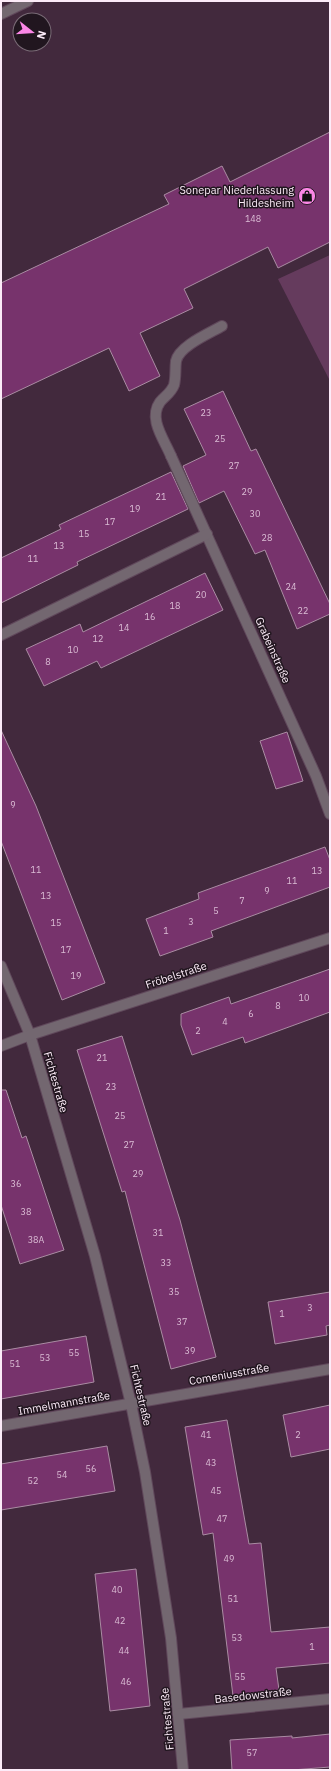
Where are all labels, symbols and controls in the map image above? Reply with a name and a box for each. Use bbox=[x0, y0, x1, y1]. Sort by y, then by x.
north arrow bbox=[12, 12, 52, 52]
text: N bbox=[34, 29, 49, 41]
place label: Sonepar Niederlassung Hildesheim bbox=[179, 183, 294, 210]
shop icon: Sonepar Niederlassung Hildesheim bbox=[297, 186, 317, 206]
house number: 148 bbox=[245, 213, 261, 224]
house number: 23 bbox=[201, 407, 211, 418]
house number: 25 bbox=[215, 433, 225, 444]
house number: 27 bbox=[229, 460, 239, 471]
house number: 29 bbox=[242, 486, 252, 497]
house number: 21 bbox=[156, 491, 166, 502]
house number: 19 bbox=[130, 503, 140, 514]
house number: 30 bbox=[250, 508, 260, 519]
house number: 17 bbox=[105, 516, 115, 527]
house number: 15 bbox=[79, 528, 89, 539]
house number: 28 bbox=[262, 532, 272, 543]
house number: 13 bbox=[54, 540, 64, 551]
house number: 11 bbox=[28, 553, 38, 564]
house number: 24 bbox=[286, 581, 296, 592]
house number: 20 bbox=[196, 589, 206, 600]
house number: 18 bbox=[170, 600, 180, 611]
house number: 22 bbox=[298, 605, 308, 616]
house number: 16 bbox=[145, 611, 155, 622]
street label: Grabeinstraße bbox=[252, 615, 294, 685]
house number: 14 bbox=[119, 622, 129, 633]
house number: 12 bbox=[93, 633, 103, 644]
house number: 10 bbox=[68, 644, 78, 655]
house number: 8 bbox=[45, 656, 51, 667]
house number: 9 bbox=[10, 799, 16, 810]
house number: 11 bbox=[31, 864, 41, 875]
house number: 13 bbox=[312, 865, 322, 876]
house number: 11 bbox=[287, 875, 297, 886]
house number: 9 bbox=[264, 885, 270, 896]
house number: 13 bbox=[41, 890, 51, 901]
house number: 7 bbox=[239, 895, 245, 906]
house number: 5 bbox=[213, 905, 219, 916]
house number: 3 bbox=[188, 916, 194, 927]
house number: 15 bbox=[51, 917, 61, 928]
house number: 1 bbox=[163, 925, 169, 936]
house number: 17 bbox=[61, 944, 71, 955]
street label: Fröbelstraße bbox=[144, 959, 208, 991]
house number: 19 bbox=[71, 970, 81, 981]
house number: 10 bbox=[299, 992, 309, 1003]
house number: 8 bbox=[275, 1000, 281, 1011]
house number: 6 bbox=[248, 1008, 254, 1019]
house number: 4 bbox=[222, 1016, 228, 1027]
house number: 2 bbox=[195, 1025, 201, 1036]
street label: Fichtestraße bbox=[41, 1050, 71, 1114]
house number: 21 bbox=[97, 1052, 107, 1063]
house number: 23 bbox=[106, 1081, 116, 1092]
house number: 25 bbox=[115, 1110, 125, 1121]
house number: 27 bbox=[124, 1139, 134, 1150]
house number: 29 bbox=[133, 1168, 143, 1179]
house number: 36 bbox=[11, 1178, 21, 1189]
house number: 38 bbox=[21, 1206, 31, 1217]
house number: 31 bbox=[153, 1227, 163, 1238]
house number: 38A bbox=[28, 1234, 45, 1245]
house number: 33 bbox=[161, 1257, 171, 1268]
house number: 35 bbox=[169, 1286, 179, 1297]
house number: 3 bbox=[307, 1302, 313, 1313]
house number: 1 bbox=[279, 1308, 285, 1319]
house number: 37 bbox=[177, 1316, 187, 1327]
house number: 39 bbox=[185, 1345, 195, 1356]
house number: 55 bbox=[69, 1347, 79, 1358]
house number: 53 bbox=[40, 1352, 50, 1363]
house number: 51 bbox=[10, 1358, 20, 1369]
street label: Comeniusstraße bbox=[188, 1360, 270, 1388]
street label: Fichtestraße bbox=[127, 1363, 155, 1427]
street label: Immelmannstraße bbox=[17, 1388, 111, 1418]
house number: 41 bbox=[201, 1429, 211, 1440]
house number: 2 bbox=[295, 1429, 301, 1440]
house number: 43 bbox=[206, 1457, 216, 1468]
house number: 56 bbox=[86, 1463, 96, 1474]
house number: 54 bbox=[57, 1469, 67, 1480]
house number: 52 bbox=[28, 1475, 38, 1486]
house number: 45 bbox=[211, 1485, 221, 1496]
house number: 47 bbox=[217, 1513, 227, 1524]
house number: 49 bbox=[224, 1553, 234, 1564]
house number: 40 bbox=[112, 1584, 122, 1595]
house number: 51 bbox=[228, 1593, 238, 1604]
house number: 42 bbox=[115, 1615, 125, 1626]
house number: 53 bbox=[232, 1632, 242, 1643]
house number: 1 bbox=[309, 1641, 315, 1652]
house number: 44 bbox=[119, 1645, 129, 1656]
house number: 55 bbox=[235, 1671, 245, 1682]
house number: 46 bbox=[121, 1676, 131, 1687]
street label: Basedowstraße bbox=[214, 1684, 292, 1706]
street label: Fichtestraße bbox=[157, 1687, 177, 1751]
house number: 57 bbox=[247, 1747, 257, 1758]

